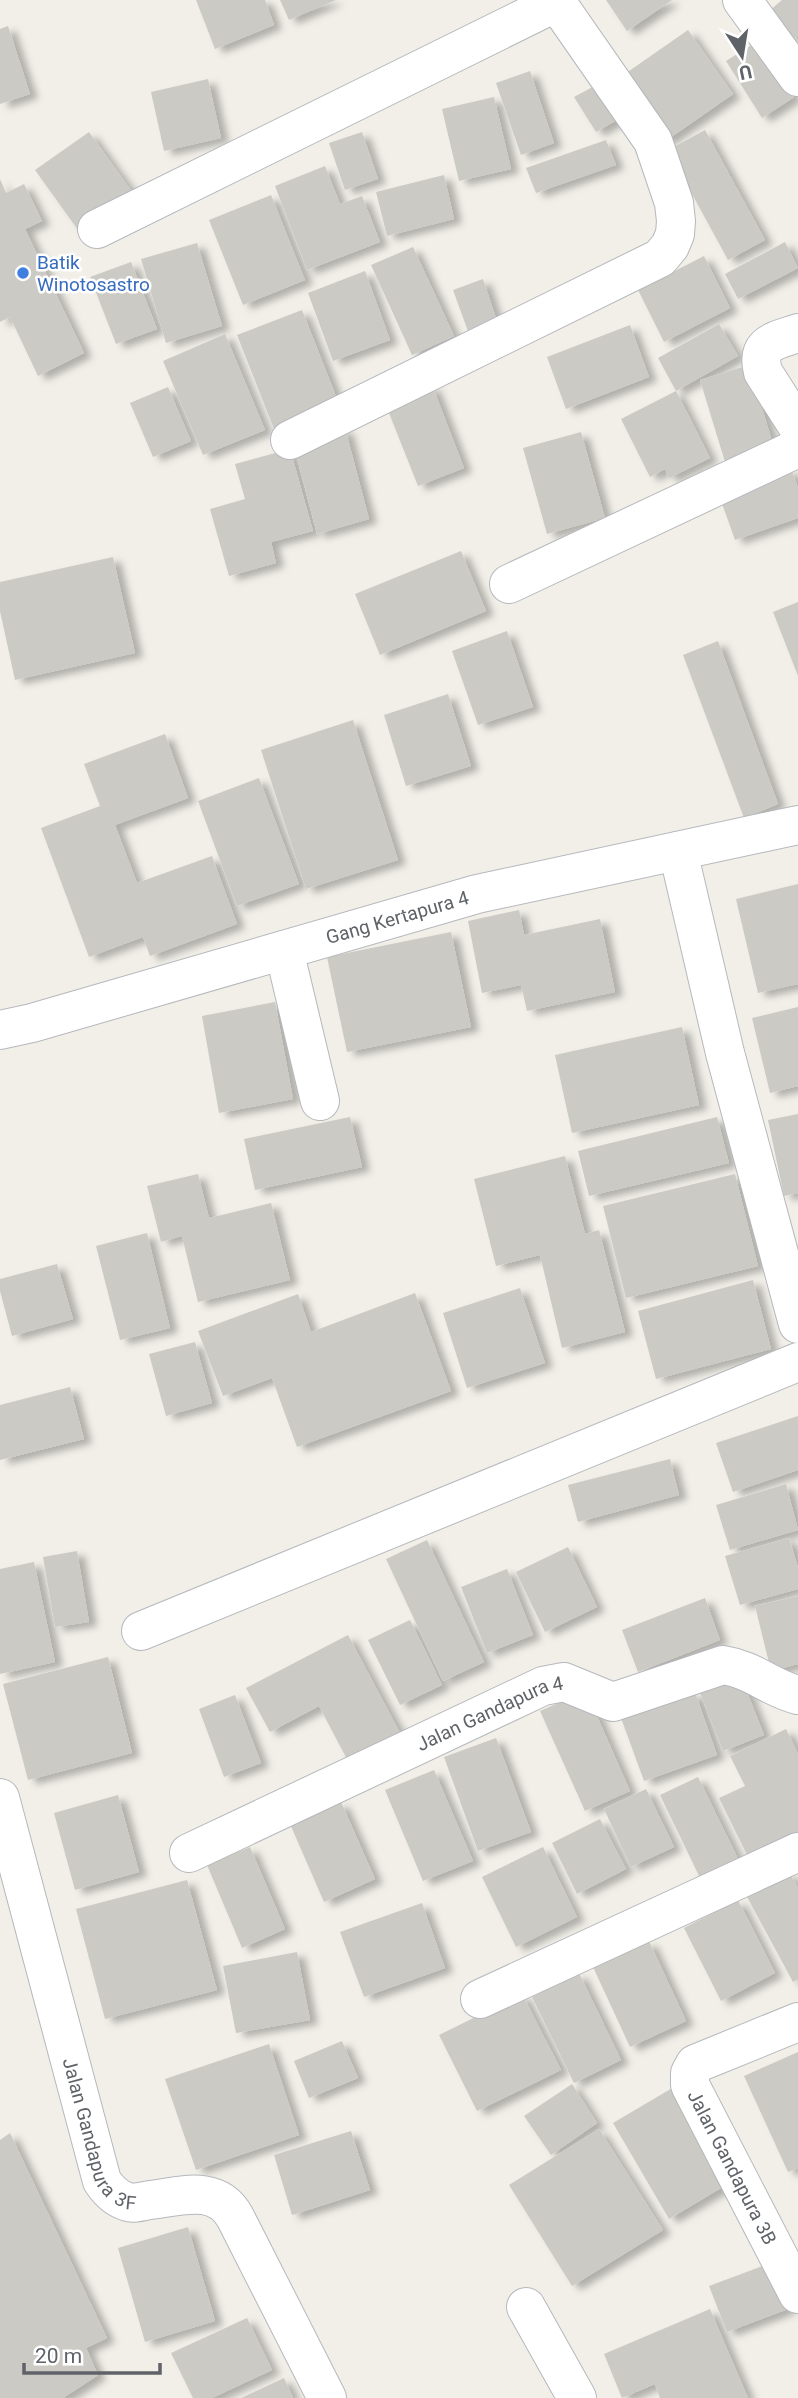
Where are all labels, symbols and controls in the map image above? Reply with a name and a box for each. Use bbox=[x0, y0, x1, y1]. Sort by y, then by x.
north arrow bbox=[707, 21, 777, 91]
text: U bbox=[737, 60, 754, 85]
place label: Batik Winotosastro bbox=[37, 251, 150, 296]
marker: Batik Winotosastro bbox=[15, 265, 31, 281]
street label: Gang Kertapura 4 bbox=[323, 886, 472, 949]
street label: Jalan Gandapura 4 bbox=[413, 1671, 565, 1756]
street label: Jalan Gandapura 3F bbox=[58, 2055, 137, 2215]
street label: Jalan Gandapura 3B bbox=[683, 2086, 781, 2248]
scale bar bbox=[24, 2332, 161, 2376]
text: 20 m bbox=[35, 2344, 82, 2368]

